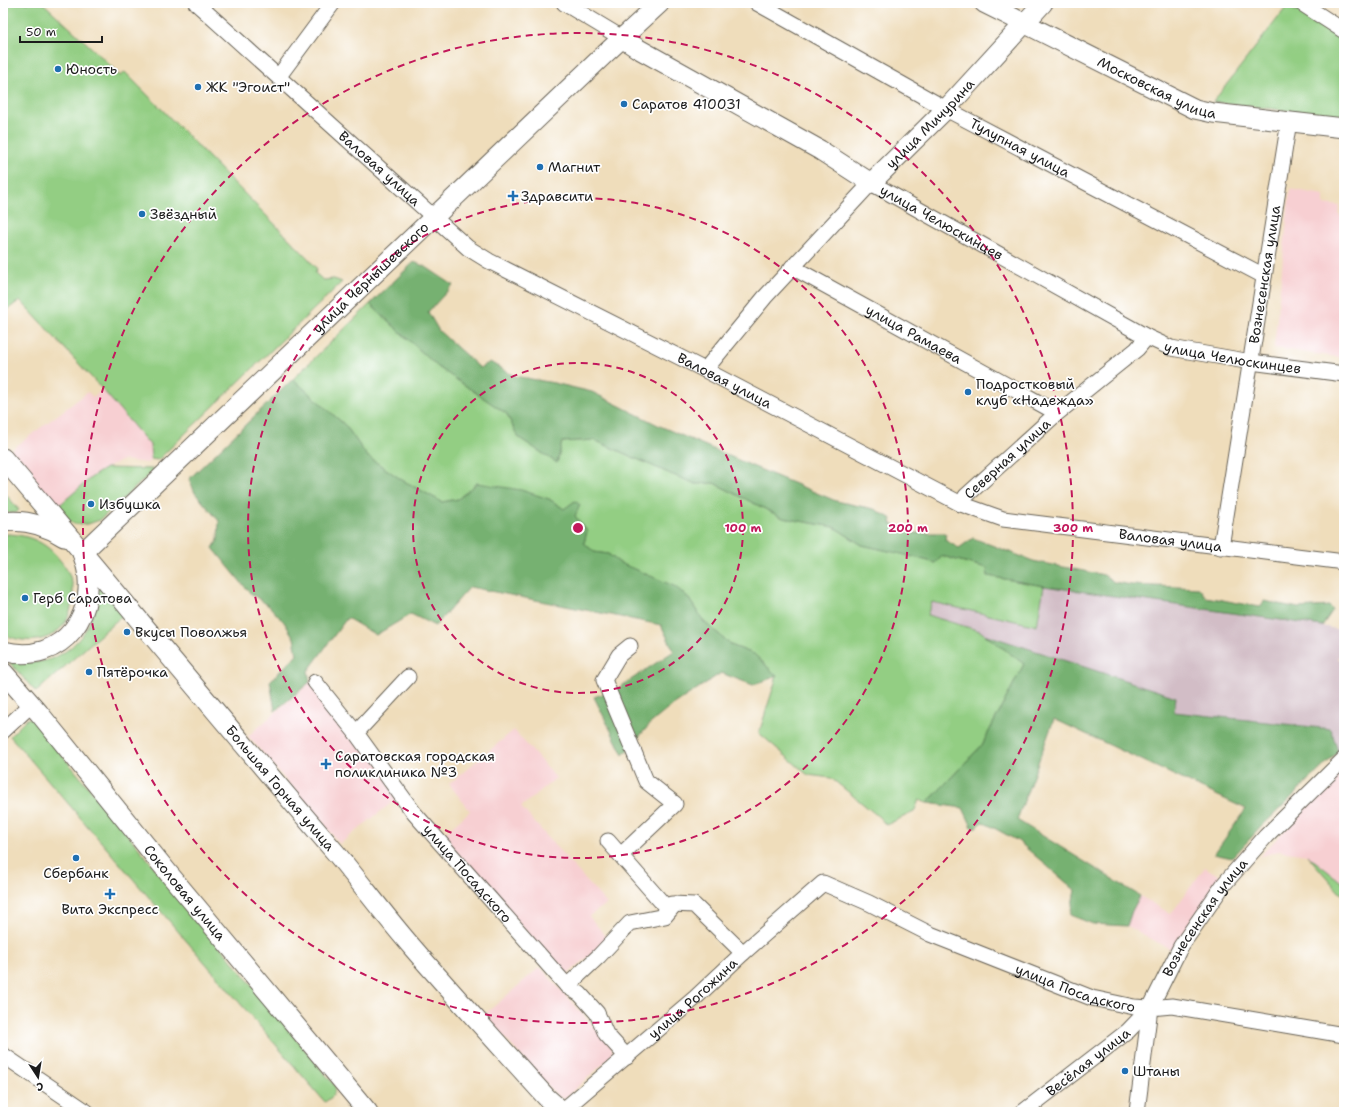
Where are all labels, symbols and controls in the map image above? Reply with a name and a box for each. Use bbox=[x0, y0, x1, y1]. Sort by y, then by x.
scale bar bbox=[20, 18, 102, 44]
text: 50 m bbox=[26, 24, 56, 40]
street label: Московская улица bbox=[1095, 53, 1218, 123]
place label: Юность bbox=[66, 60, 117, 78]
marker: Юность bbox=[53, 64, 63, 74]
street label: улица Мичурина bbox=[882, 75, 978, 172]
place label: ЖК "Эгоист" bbox=[206, 78, 290, 96]
marker: ЖК "Эгоист" bbox=[193, 82, 203, 92]
place label: Саратов 410031 bbox=[632, 95, 741, 113]
marker: Саратов 410031 bbox=[619, 99, 629, 109]
street label: Тулупная улица bbox=[967, 114, 1073, 182]
street label: Валовая улица bbox=[335, 127, 424, 210]
place label: Магнит bbox=[548, 158, 601, 176]
marker: Магнит bbox=[535, 162, 545, 172]
street label: улица Челюскинцев bbox=[877, 181, 1006, 264]
place label: Здравсити bbox=[521, 187, 593, 205]
marker: Здравсити bbox=[508, 191, 518, 201]
street label: Вознесенская улица bbox=[1245, 204, 1284, 345]
place label: Звёздный bbox=[150, 205, 217, 223]
marker: Звёздный bbox=[137, 209, 147, 219]
street label: улица Чернышевского bbox=[309, 218, 432, 337]
street label: улица Рамаева bbox=[863, 300, 965, 368]
street label: улица Челюскинцев bbox=[1161, 337, 1302, 377]
street label: Валовая улица bbox=[674, 349, 775, 413]
place label: Подростковый клуб «Надежда» bbox=[976, 375, 1094, 409]
marker: Подростковый клуб «Надежда» bbox=[963, 387, 973, 397]
street label: Северная улица bbox=[960, 414, 1054, 503]
place label: Избушка bbox=[99, 495, 161, 513]
marker: Избушка bbox=[86, 499, 96, 509]
text: 100 m bbox=[725, 520, 762, 536]
text: 200 m bbox=[888, 520, 928, 536]
text: 300 m bbox=[1053, 520, 1093, 536]
centre of rings bbox=[571, 521, 585, 535]
street label: Валовая улица bbox=[1118, 525, 1223, 556]
place label: Герб Саратова bbox=[33, 589, 132, 607]
marker: Герб Саратова bbox=[20, 593, 30, 603]
place label: Вкусы Поволжья bbox=[135, 623, 247, 641]
marker: Вкусы Поволжья bbox=[122, 627, 132, 637]
place label: Пятёрочка bbox=[97, 663, 168, 681]
marker: Пятёрочка bbox=[84, 667, 94, 677]
street label: Большая Горная улица bbox=[222, 721, 339, 855]
place label: Саратовская городская поликлиника №3 bbox=[335, 747, 495, 781]
marker: Саратовская городская поликлиника №3 bbox=[320, 758, 332, 770]
street label: улица Посадского bbox=[419, 820, 516, 927]
street label: Соколовая улица bbox=[140, 841, 230, 944]
marker: Сбербанк bbox=[71, 853, 81, 863]
street label: Вознесенская улица bbox=[1158, 854, 1252, 980]
place label: Сбербанк bbox=[43, 864, 109, 882]
marker: Вита Экспресс bbox=[105, 889, 115, 899]
place label: Вита Экспресс bbox=[61, 900, 159, 918]
street label: улица Рогожина bbox=[644, 954, 741, 1043]
street label: улица Посадского bbox=[1013, 960, 1137, 1016]
street label: Весёлая улица bbox=[1042, 1024, 1134, 1100]
north arrow bbox=[18, 1057, 58, 1097]
place label: Штаны bbox=[1133, 1062, 1180, 1080]
marker: Штаны bbox=[1120, 1066, 1130, 1076]
text: С bbox=[35, 1078, 45, 1094]

